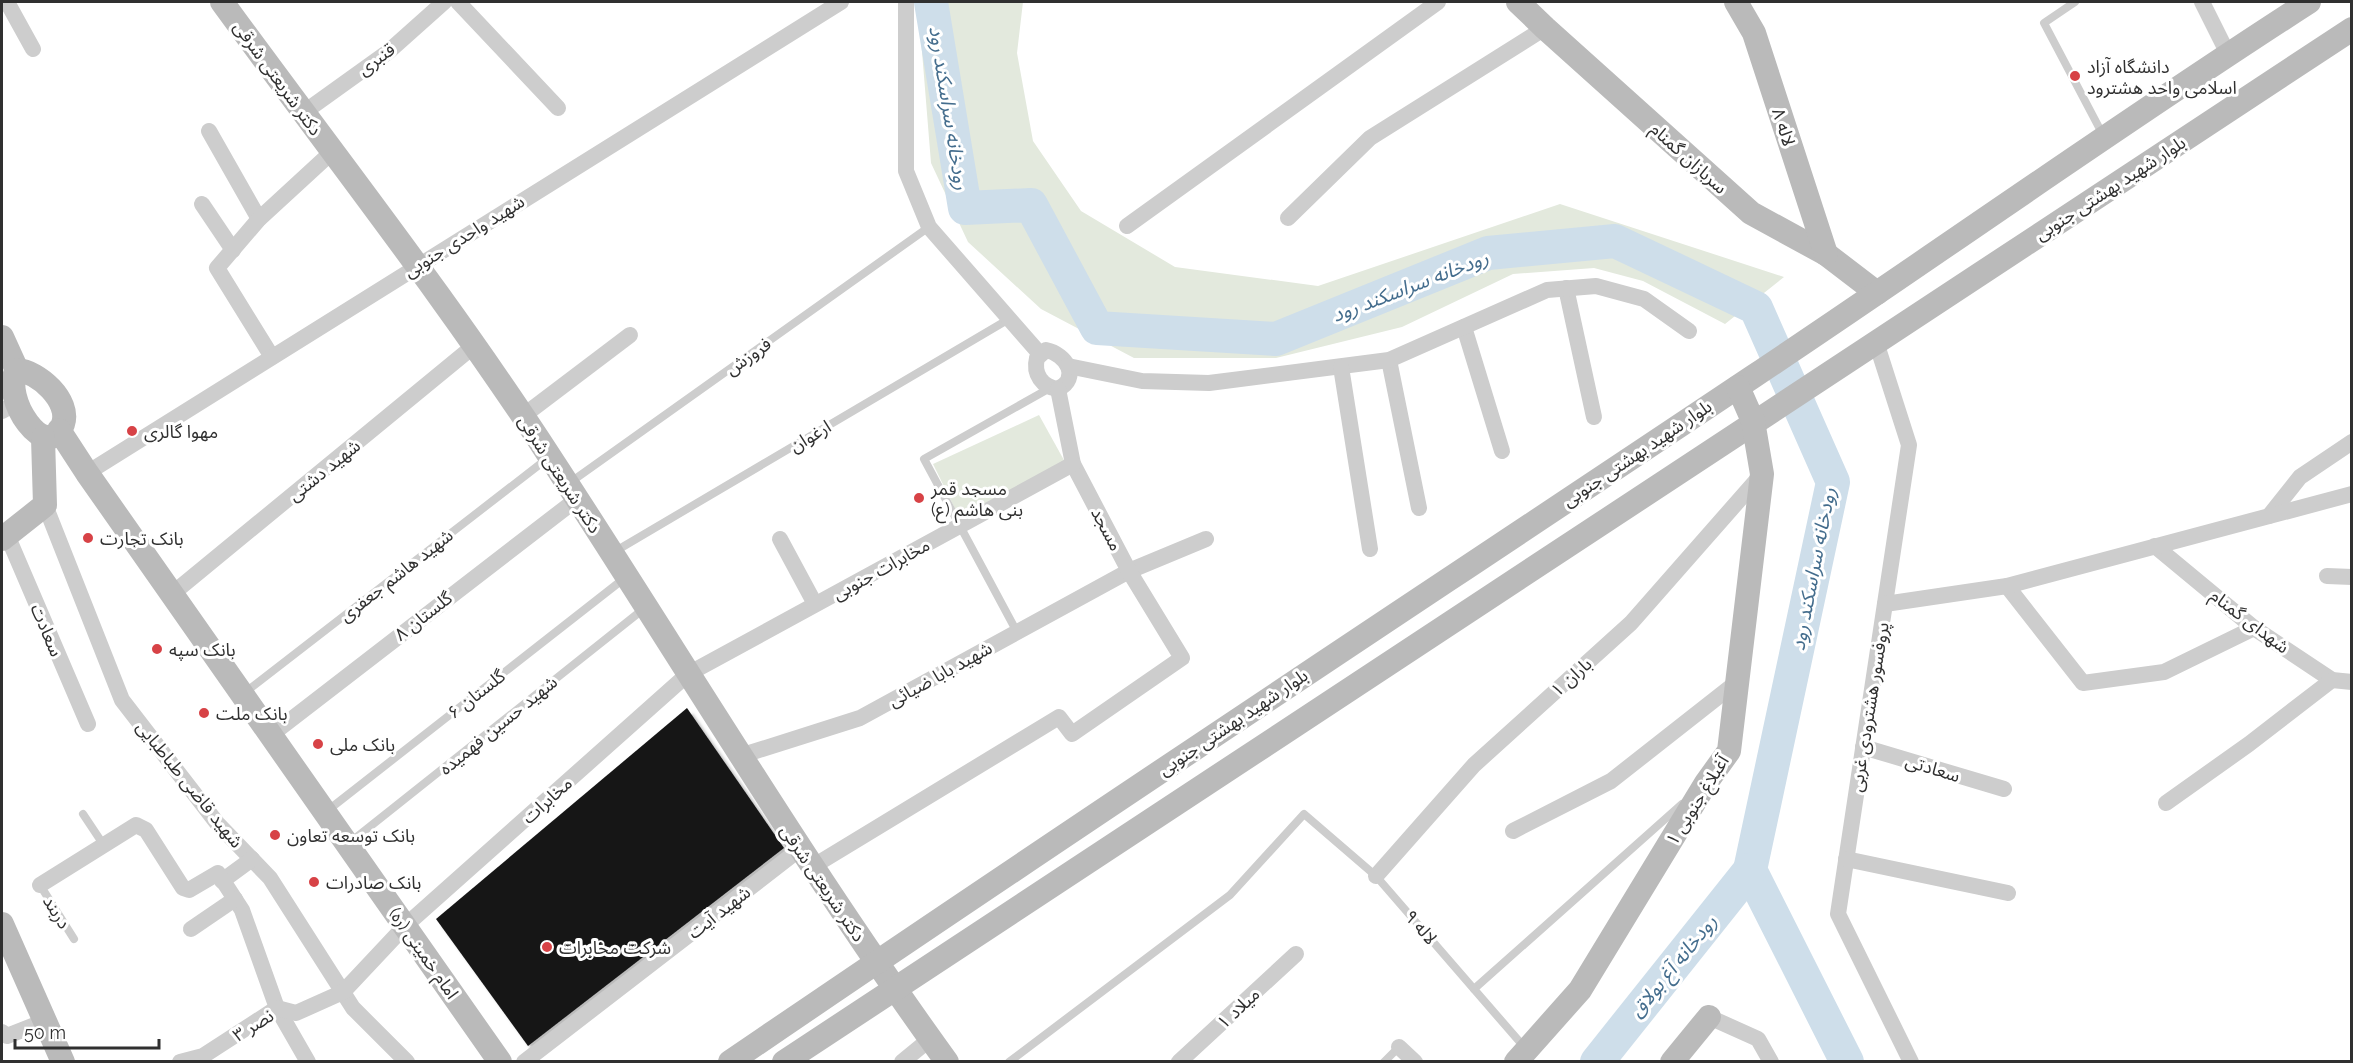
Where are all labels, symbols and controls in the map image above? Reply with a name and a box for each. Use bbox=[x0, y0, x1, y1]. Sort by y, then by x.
street label: دکتر شریعتی شرقی bbox=[229, 17, 327, 140]
water label: رودخانه سراسکند رود bbox=[924, 24, 974, 192]
street label: قنبری bbox=[353, 38, 399, 81]
place label: دانشگاه آزاد اسلامی واحد هشترود bbox=[2087, 56, 2237, 99]
marker: دانشگاه آزاد اسلامی واحد هشترود bbox=[2068, 69, 2082, 83]
street label: لاله ۸ bbox=[1768, 105, 1800, 149]
street label: سربازان گمنام bbox=[1644, 118, 1732, 201]
street label: بلوار شهید بهشتی جنوبی bbox=[2031, 131, 2190, 245]
street label: شهید واحدی جنوبی bbox=[400, 190, 529, 282]
water label: رودخانه سراسکند رود bbox=[1328, 245, 1492, 327]
street label: فروزش bbox=[721, 333, 776, 380]
street label: بلوار شهید بهشتی جنوبی bbox=[1558, 395, 1716, 512]
street label: دکتر شریعتی شرقی bbox=[513, 411, 606, 537]
street label: ارغوان bbox=[785, 416, 835, 457]
place label: مهوا گالری bbox=[144, 421, 218, 443]
marker: مهوا گالری bbox=[125, 424, 139, 438]
street label: شهید دشتی bbox=[284, 435, 365, 506]
place label: مسجد قمر بنی هاشم (ع) bbox=[930, 478, 1023, 524]
water label: رودخانه سراسکند رود bbox=[1785, 485, 1841, 653]
marker: مسجد قمر بنی هاشم (ع) bbox=[912, 491, 926, 505]
street label: مسجد bbox=[1087, 504, 1127, 554]
street label: شهيد هاشم جعفری bbox=[335, 524, 459, 628]
place label: بانک تجارت bbox=[100, 528, 184, 550]
marker: بانک تجارت bbox=[81, 531, 95, 545]
street label: مخابرات جنوبی bbox=[829, 534, 934, 605]
street label: شهدای گمنام bbox=[2204, 585, 2294, 661]
street label: گلستان ۸ bbox=[390, 587, 457, 646]
street label: سعادت bbox=[27, 600, 67, 660]
street label: پروفسور هشترودی غربی bbox=[1845, 621, 1894, 794]
street label: شهيد بابا ضيائی bbox=[885, 637, 996, 712]
place label: بانک سپه bbox=[169, 639, 236, 661]
marker: بانک سپه bbox=[150, 642, 164, 656]
street label: باران ۱ bbox=[1546, 653, 1596, 702]
street label: بلوار شهید بهشتی جنوبی bbox=[1154, 664, 1312, 781]
street label: گلستان ۶ bbox=[443, 665, 510, 724]
street label: شهيد حسین فهمیده bbox=[435, 671, 562, 780]
place label: بانک ملت bbox=[216, 703, 288, 724]
marker: بانک ملت bbox=[197, 706, 211, 720]
street label: شهید قاضی طباطبایی bbox=[132, 716, 248, 852]
place label: بانک ملی bbox=[330, 734, 395, 756]
marker: بانک ملی bbox=[311, 737, 325, 751]
street label: آغبلاغ جنوبی ۱ bbox=[1661, 750, 1737, 851]
street label: سعادتی bbox=[1903, 750, 1963, 787]
street label: مخابرات bbox=[518, 772, 577, 829]
street label: دکتر شریعتی شرقی bbox=[775, 821, 870, 946]
place label: بانک توسعه تعاون bbox=[287, 825, 415, 847]
marker: بانک توسعه تعاون bbox=[268, 828, 282, 842]
place label: بانک صادرات bbox=[326, 872, 421, 894]
marker: بانک صادرات bbox=[307, 875, 321, 889]
street label: شهید آیت bbox=[684, 881, 754, 943]
street label: دربند bbox=[38, 891, 75, 933]
street label: امام خمینی (ره) bbox=[381, 903, 463, 1005]
street label: لاله ۹ bbox=[1400, 905, 1442, 949]
water label: رودخانه آغ بولاق bbox=[1624, 910, 1724, 1024]
place label: شرکت مخابرات bbox=[559, 937, 671, 959]
marker: شرکت مخابرات bbox=[540, 940, 554, 954]
street label: میلاد ۱ bbox=[1212, 983, 1264, 1033]
street label: نصر ۳ bbox=[229, 1004, 278, 1046]
scale bar bbox=[15, 1012, 159, 1050]
text: 50 m bbox=[24, 1022, 66, 1043]

